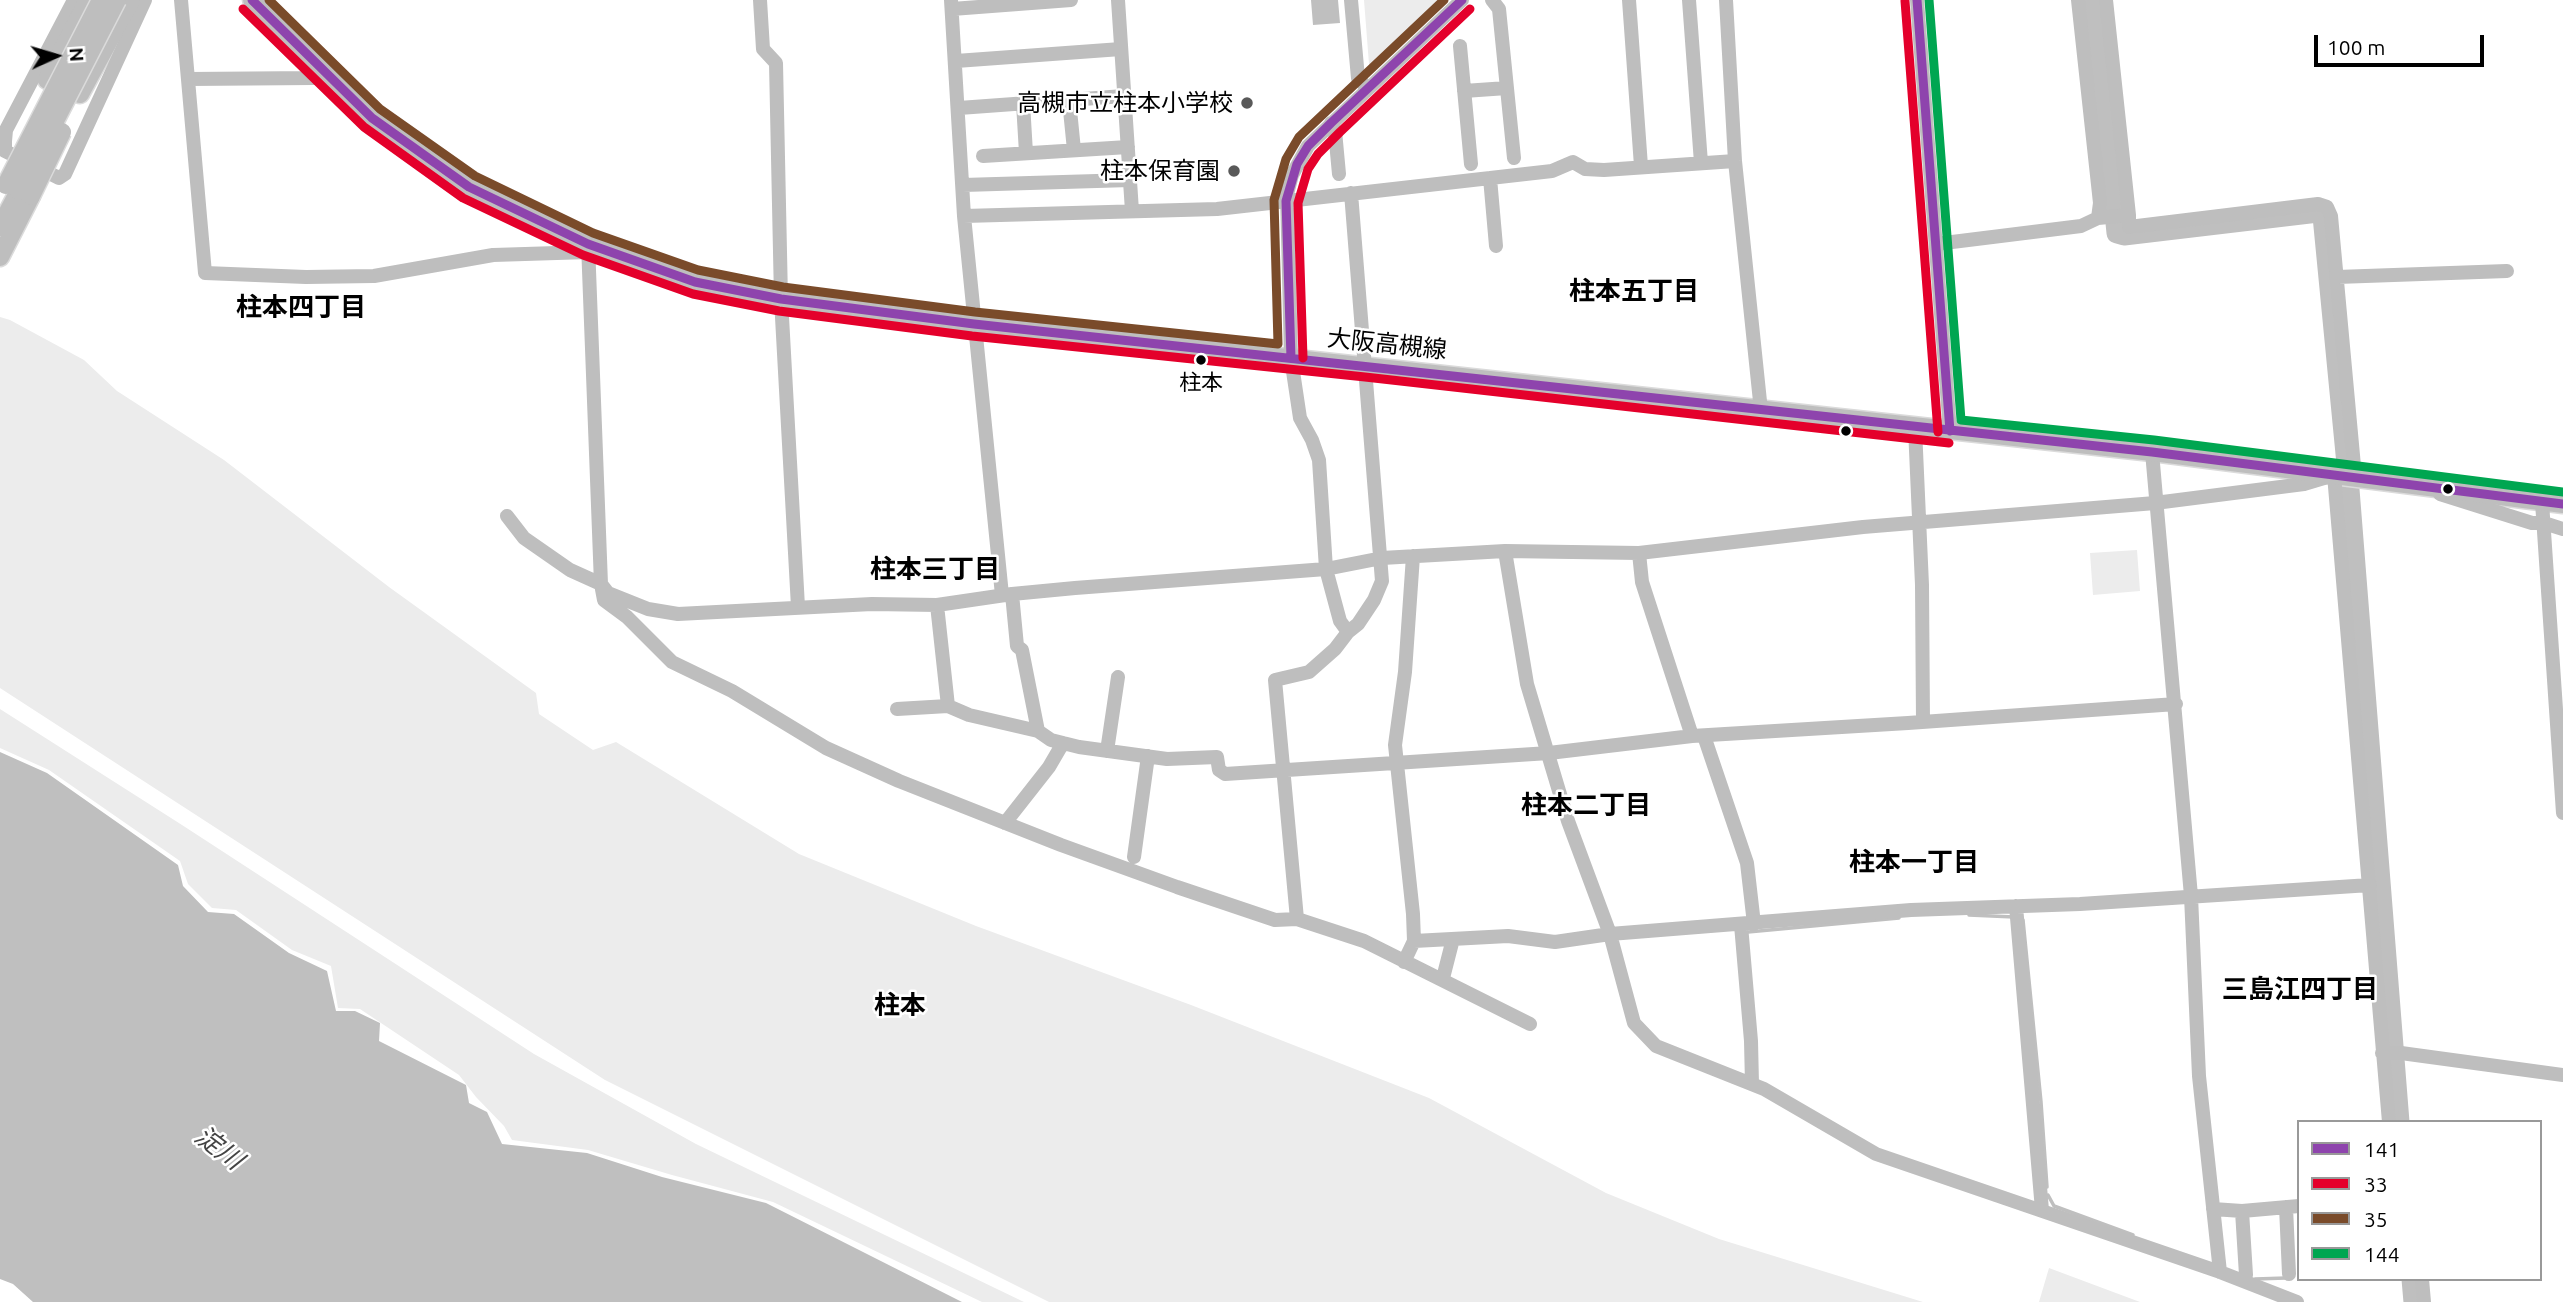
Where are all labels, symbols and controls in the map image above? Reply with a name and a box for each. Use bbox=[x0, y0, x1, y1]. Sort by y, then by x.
north arrow bbox=[21, 21, 91, 91]
scale bar bbox=[2318, 21, 2488, 65]
text: 100 m bbox=[2327, 35, 2385, 59]
text: N bbox=[65, 47, 88, 62]
place label: 高槻市立柱本小学校 bbox=[1017, 89, 1233, 117]
marker: 高槻市立柱本小学校 bbox=[1239, 95, 1255, 111]
place label: 柱本保育園 bbox=[1100, 157, 1220, 185]
marker: 柱本保育園 bbox=[1226, 163, 1242, 179]
district label: 柱本五丁目 bbox=[1569, 275, 1699, 307]
district label: 柱本四丁目 bbox=[236, 291, 366, 323]
street label: 大阪高槻線 bbox=[1326, 323, 1448, 365]
marker: 柱本 bbox=[1194, 353, 1208, 367]
place label: 柱本 bbox=[1179, 370, 1223, 396]
unlabelled marker bbox=[1839, 424, 1853, 438]
unlabelled marker bbox=[2441, 482, 2455, 496]
district label: 柱本三丁目 bbox=[870, 553, 1000, 585]
district label: 柱本二丁目 bbox=[1521, 789, 1651, 821]
district label: 柱本一丁目 bbox=[1849, 846, 1979, 878]
district label: 三島江四丁目 bbox=[2222, 973, 2378, 1005]
district label: 柱本 bbox=[874, 989, 926, 1021]
water label: 淀川 bbox=[189, 1120, 249, 1176]
legend bbox=[2297, 1120, 2542, 1281]
text: 141 bbox=[2364, 1137, 2400, 1161]
text: 33 bbox=[2364, 1172, 2388, 1196]
text: 35 bbox=[2364, 1207, 2388, 1231]
text: 144 bbox=[2364, 1242, 2400, 1266]

